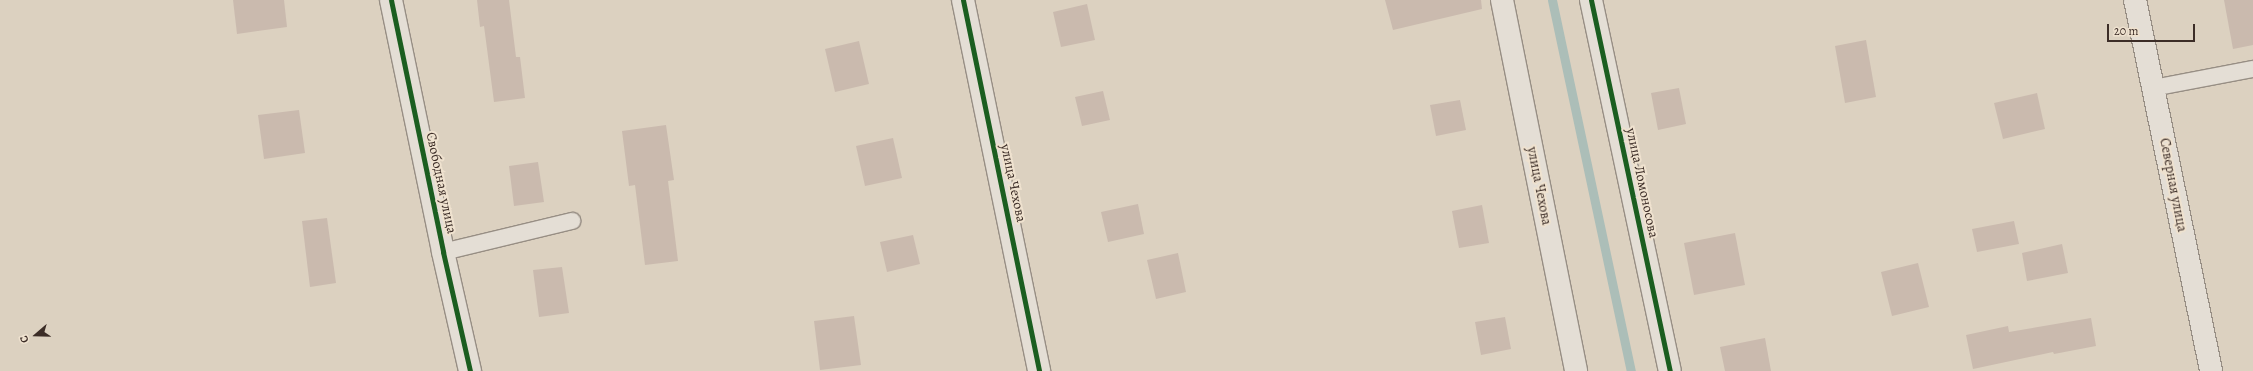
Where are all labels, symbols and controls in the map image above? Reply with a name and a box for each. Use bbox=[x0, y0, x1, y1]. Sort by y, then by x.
scale bar bbox=[2109, 16, 2197, 42]
text: 20 m bbox=[2114, 23, 2138, 39]
street label: улица Ломоносова bbox=[1622, 126, 1662, 240]
street label: Свободная улица bbox=[422, 131, 460, 235]
street label: Северная улица bbox=[2156, 137, 2190, 233]
street label: улица Чехова bbox=[997, 142, 1029, 224]
street label: улица Чехова bbox=[1523, 145, 1555, 227]
north arrow bbox=[16, 315, 56, 355]
text: С bbox=[16, 334, 32, 345]

